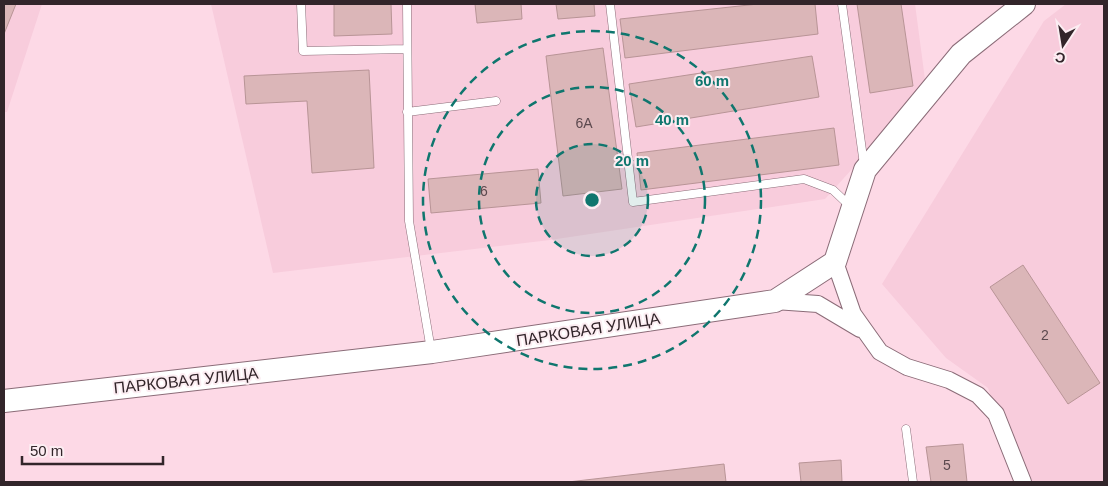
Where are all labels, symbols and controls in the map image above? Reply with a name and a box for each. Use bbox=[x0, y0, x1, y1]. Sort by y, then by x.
north arrow bbox=[1038, 20, 1088, 70]
text: С bbox=[1054, 49, 1067, 67]
text: 60 m bbox=[695, 72, 729, 89]
text: 40 m bbox=[655, 111, 689, 128]
house number: 6А bbox=[575, 115, 593, 131]
text: 20 m bbox=[615, 152, 649, 169]
house number: 6 bbox=[480, 183, 488, 199]
centre of rings bbox=[583, 191, 601, 209]
street label: ПАРКОВАЯ УЛИЦА bbox=[515, 310, 662, 349]
house number: 2 bbox=[1041, 327, 1049, 343]
street label: ПАРКОВАЯ УЛИЦА bbox=[113, 364, 260, 397]
scale bar bbox=[22, 434, 164, 466]
text: 50 m bbox=[30, 442, 63, 459]
house number: 5 bbox=[943, 457, 951, 473]

